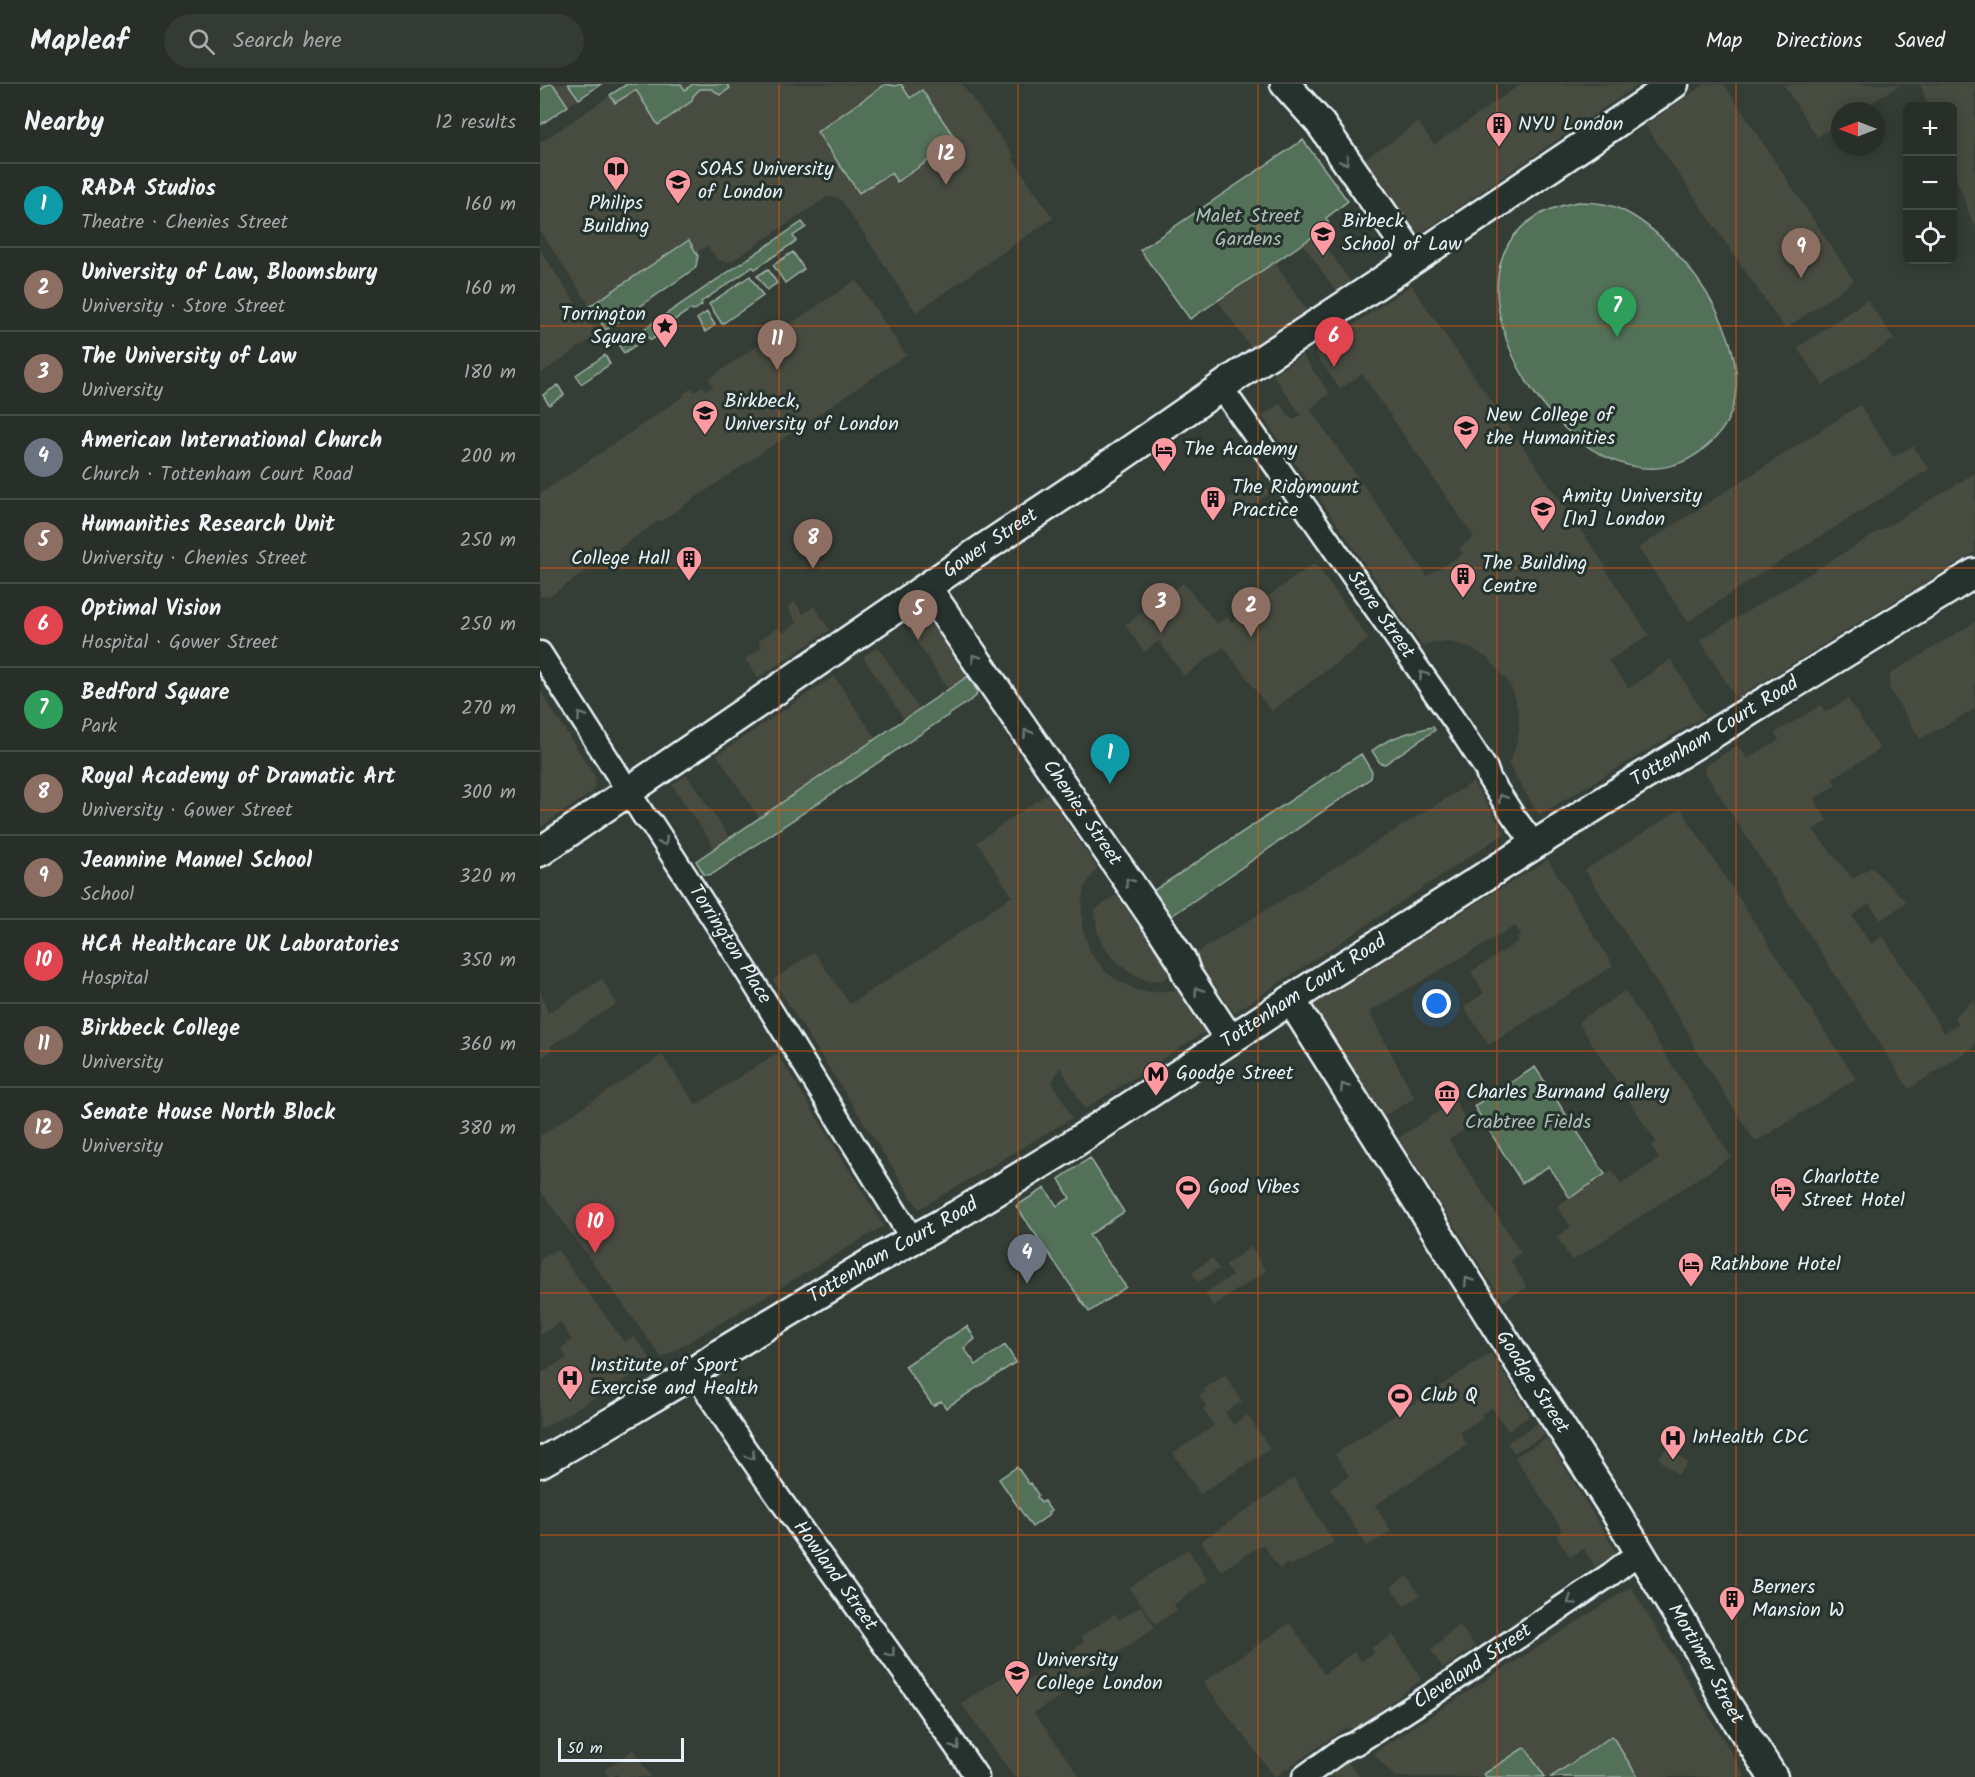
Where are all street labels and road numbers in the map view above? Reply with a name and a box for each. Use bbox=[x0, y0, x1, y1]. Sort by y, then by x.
street label: Gower Street bbox=[936, 500, 1045, 587]
street label: Store Street bbox=[1338, 564, 1423, 666]
street label: Tottenham Court Road bbox=[1625, 668, 1806, 796]
street label: Chenies Street bbox=[1033, 753, 1130, 873]
street label: Torrington Place bbox=[679, 878, 779, 1011]
street label: Tottenham Court Road bbox=[1215, 926, 1394, 1058]
street label: Tottenham Court Road bbox=[802, 1189, 986, 1313]
street label: Goodge Street bbox=[1487, 1324, 1578, 1441]
street label: Howland Street bbox=[784, 1514, 886, 1638]
street label: Mortimer Street bbox=[1658, 1598, 1752, 1731]
street label: Cleveland Street bbox=[1407, 1615, 1539, 1718]

